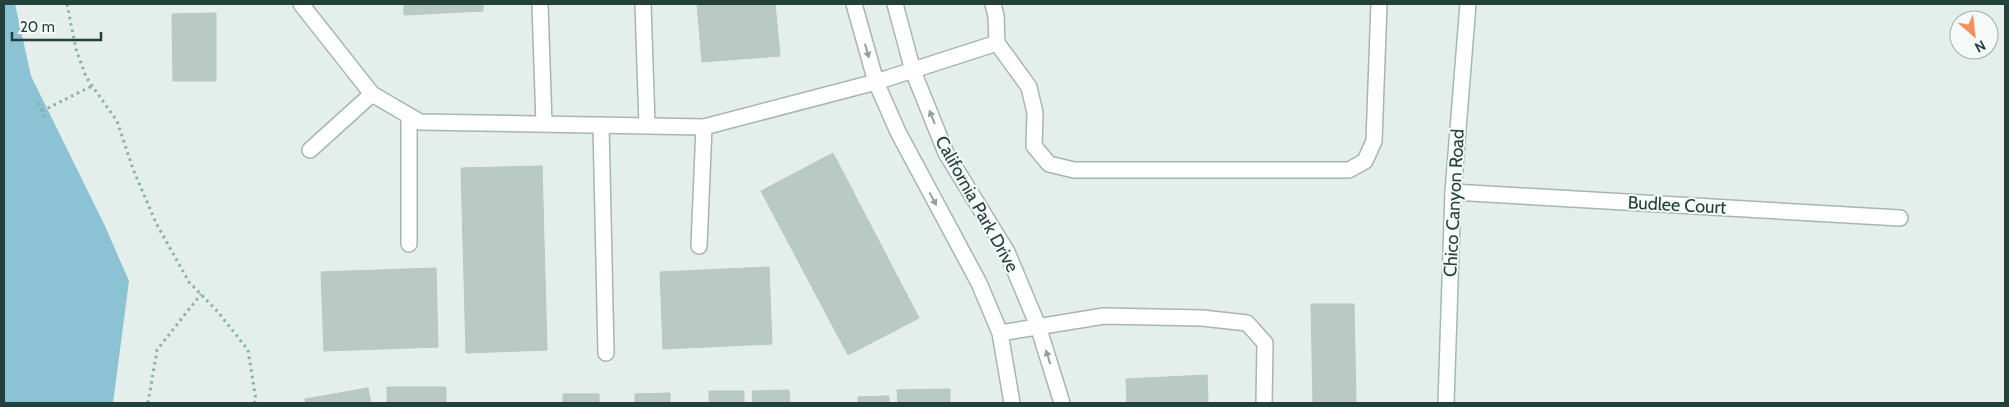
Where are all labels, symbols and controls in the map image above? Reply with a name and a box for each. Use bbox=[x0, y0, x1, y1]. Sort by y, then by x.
scale bar bbox=[12, 10, 101, 42]
north arrow bbox=[1949, 10, 1999, 60]
text: 20 m bbox=[20, 18, 55, 36]
text: N bbox=[1972, 36, 1989, 57]
one-way arrow bbox=[864, 43, 872, 58]
one-way arrow bbox=[927, 110, 935, 124]
street label: Chico Canyon Road bbox=[1439, 128, 1469, 278]
street label: California Park Drive bbox=[930, 132, 1024, 276]
street label: Budlee Court bbox=[1627, 191, 1727, 219]
one-way arrow bbox=[929, 192, 937, 206]
one-way arrow bbox=[1043, 349, 1051, 364]

